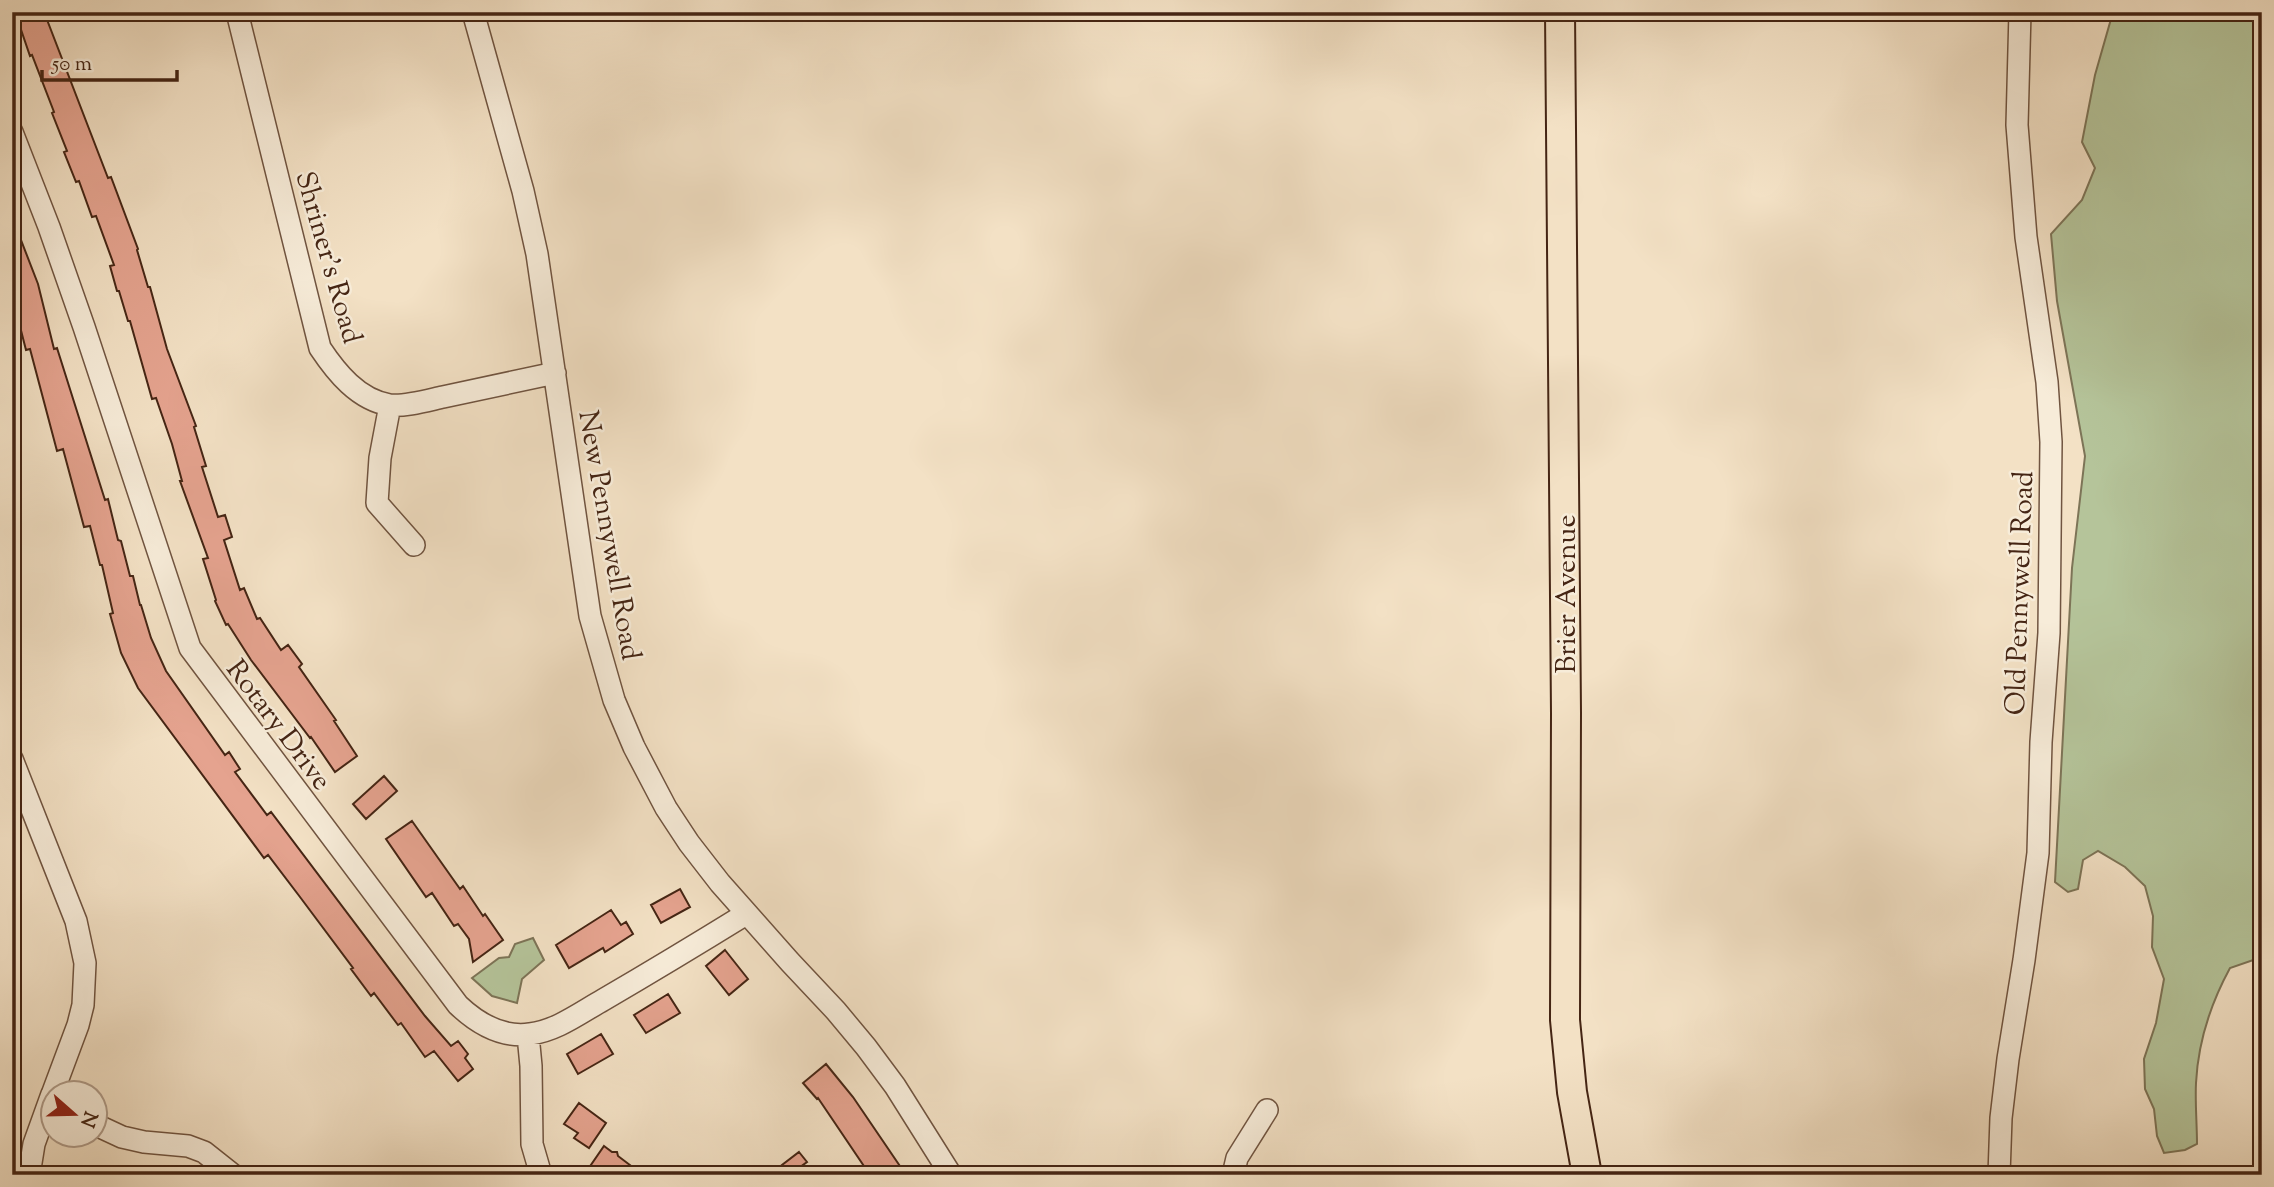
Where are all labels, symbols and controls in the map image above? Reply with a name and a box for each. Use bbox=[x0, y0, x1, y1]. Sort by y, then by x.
scale bar bbox=[42, 38, 177, 82]
text: 50 m bbox=[51, 50, 92, 80]
street label: Shriner's Road bbox=[283, 167, 371, 349]
street label: New Pennywell Road bbox=[566, 408, 650, 664]
street label: Old Pennywell Road bbox=[1997, 470, 2045, 716]
street label: Brier Avenue bbox=[1548, 514, 1588, 674]
street label: Rotary Drive bbox=[215, 652, 340, 799]
north arrow bbox=[38, 1078, 108, 1148]
text: N bbox=[72, 1107, 103, 1131]

